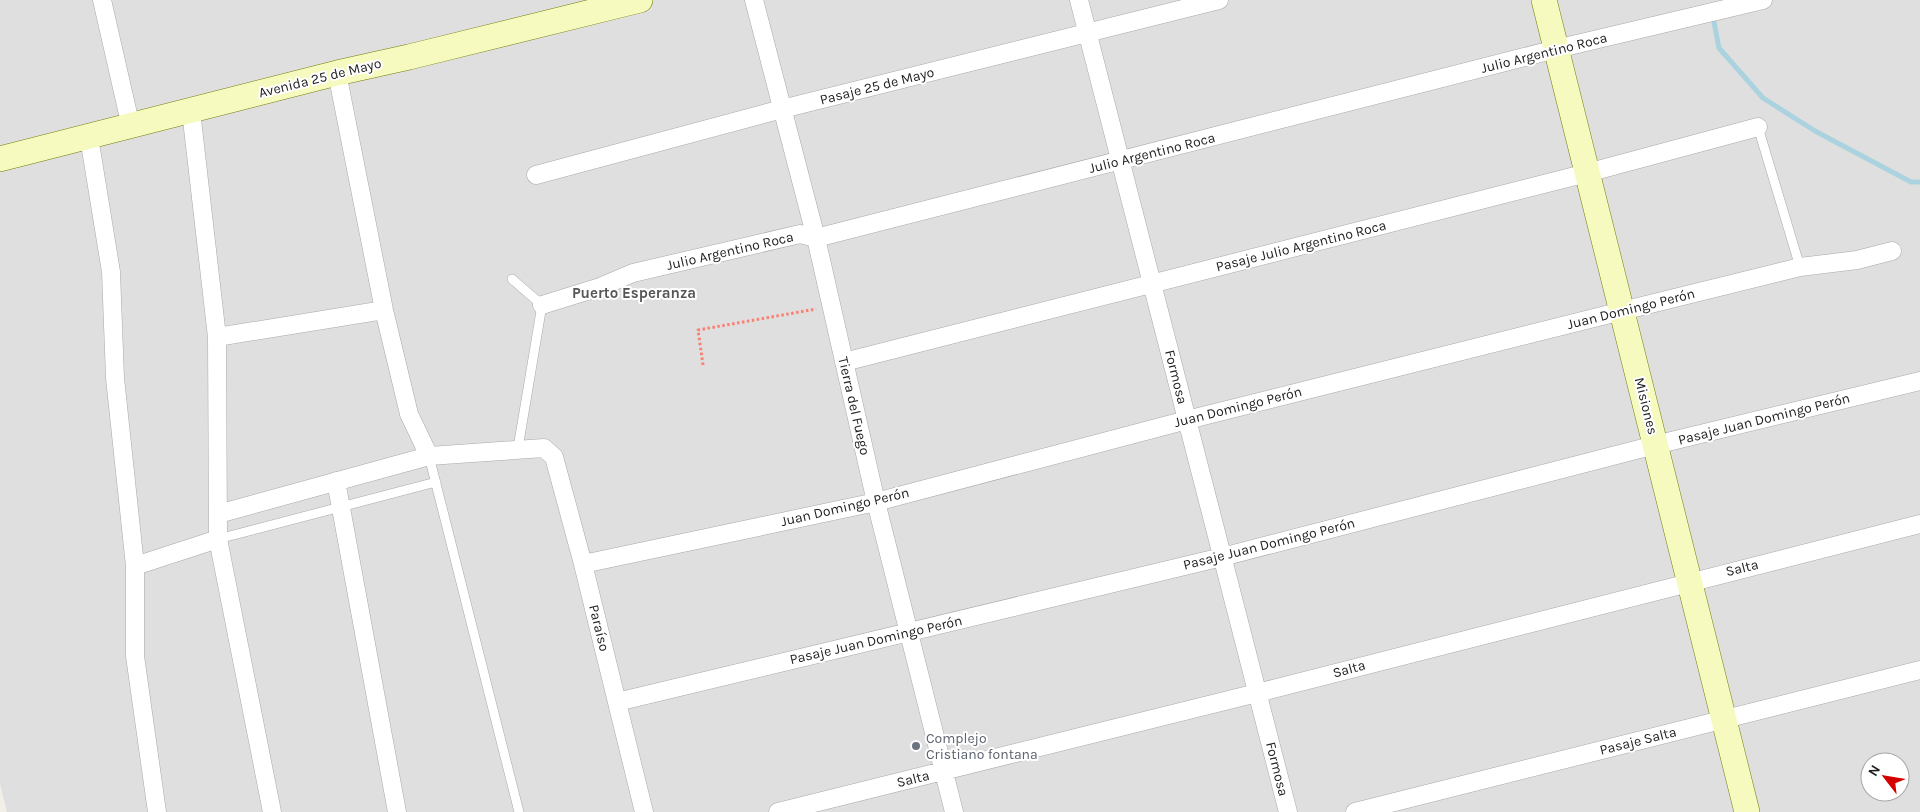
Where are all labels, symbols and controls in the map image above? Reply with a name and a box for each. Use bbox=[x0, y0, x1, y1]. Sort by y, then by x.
street label: Julio Argentino Roca bbox=[1479, 29, 1609, 77]
street label: Avenida 25 de Mayo bbox=[257, 55, 383, 101]
street label: Pasaje 25 de Mayo bbox=[818, 64, 936, 108]
street label: Julio Argentino Roca bbox=[1087, 129, 1217, 177]
street label: Pasaje Julio Argentino Roca bbox=[1214, 217, 1388, 275]
street label: Julio Argentino Roca bbox=[665, 228, 795, 274]
district label: Puerto Esperanza bbox=[572, 284, 696, 302]
street label: Juan Domingo Perón bbox=[1565, 285, 1697, 333]
street label: Formosa bbox=[1161, 348, 1191, 406]
street label: Tierra del Fuego bbox=[834, 355, 874, 457]
street label: Misiones bbox=[1631, 376, 1661, 436]
street label: Juan Domingo Perón bbox=[1172, 383, 1304, 431]
street label: Pasaje Juan Domingo Perón bbox=[1676, 389, 1852, 449]
street label: Juan Domingo Perón bbox=[779, 484, 911, 530]
street label: Pasaje Juan Domingo Perón bbox=[1181, 514, 1357, 574]
street label: Salta bbox=[1724, 556, 1760, 580]
street label: Paraíso bbox=[585, 603, 613, 653]
street label: Pasaje Juan Domingo Perón bbox=[788, 612, 964, 668]
street label: Salta bbox=[1331, 657, 1367, 681]
street label: Pasaje Salta bbox=[1598, 723, 1678, 759]
place label: Complejo Cristiano fontana bbox=[926, 730, 1038, 763]
marker: Complejo Cristiano fontana bbox=[910, 740, 922, 752]
street label: Formosa bbox=[1262, 740, 1292, 798]
north arrow bbox=[1860, 752, 1910, 802]
text: N bbox=[1864, 762, 1884, 779]
street label: Salta bbox=[895, 767, 931, 791]

